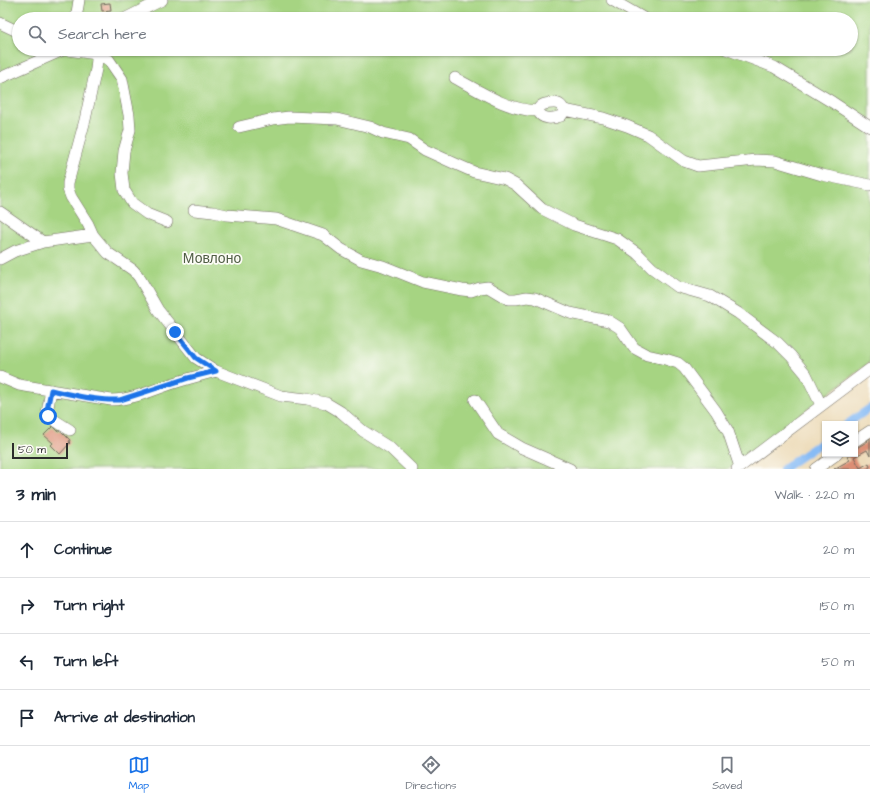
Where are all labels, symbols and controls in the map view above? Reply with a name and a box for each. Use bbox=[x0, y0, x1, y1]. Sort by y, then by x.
search box bbox=[12, 12, 858, 56]
icon: search bbox=[26, 23, 48, 45]
text: Search here bbox=[58, 24, 147, 45]
park label: Мовлоно bbox=[183, 249, 241, 269]
route end bbox=[166, 323, 184, 341]
route start bbox=[39, 407, 57, 425]
map controls bbox=[822, 421, 858, 457]
button: layers bbox=[822, 421, 858, 457]
scale bar bbox=[12, 441, 68, 460]
text: 50 m bbox=[18, 442, 46, 457]
text: 3 min bbox=[16, 483, 56, 507]
text: Walk · 220 m bbox=[774, 486, 854, 504]
icon: ahead bbox=[16, 539, 38, 561]
text: Continue bbox=[54, 539, 112, 560]
text: 20 m bbox=[823, 541, 854, 559]
icon: right bbox=[16, 595, 38, 617]
text: Turn right bbox=[54, 595, 125, 616]
text: 150 m bbox=[820, 597, 854, 615]
icon: left bbox=[16, 651, 38, 673]
text: Turn left bbox=[54, 651, 118, 672]
text: 50 m bbox=[821, 653, 854, 671]
icon: arrive bbox=[16, 707, 38, 729]
text: Arrive at destination bbox=[54, 707, 195, 728]
tab: Map bbox=[128, 754, 150, 793]
tab: Directions bbox=[405, 754, 457, 793]
tab: Saved bbox=[712, 754, 742, 793]

